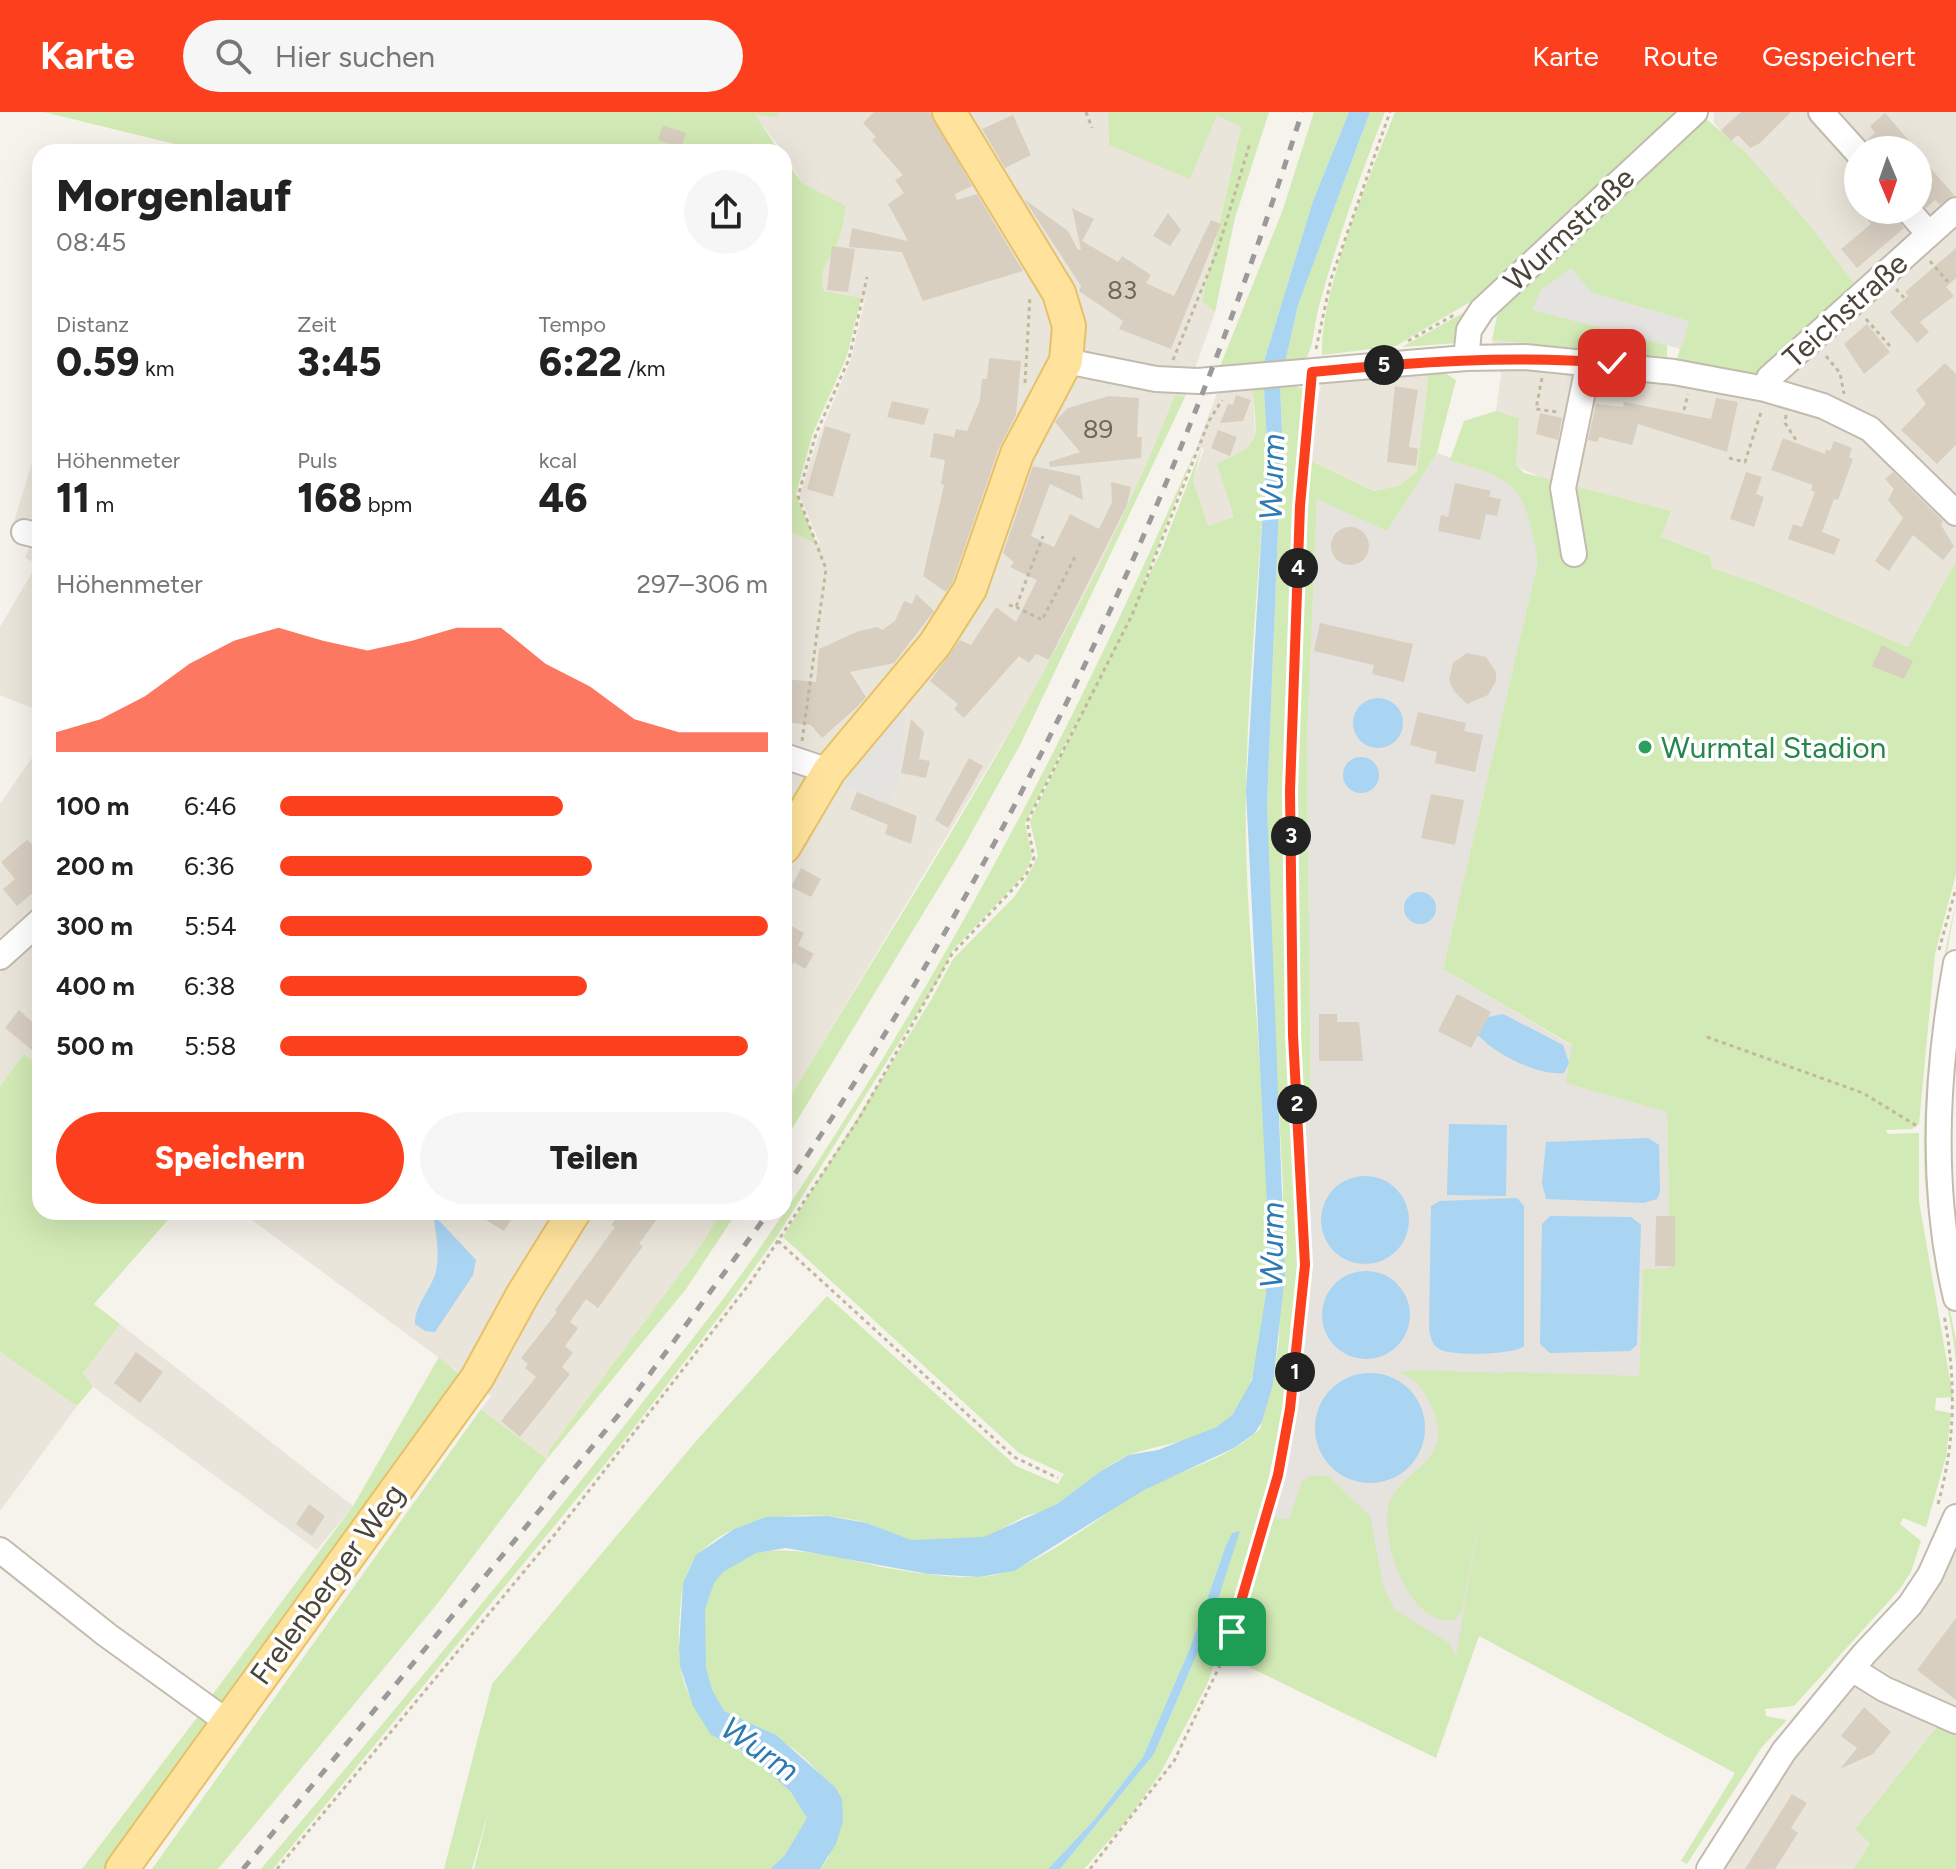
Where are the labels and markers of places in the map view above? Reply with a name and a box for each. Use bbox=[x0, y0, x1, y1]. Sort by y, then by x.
pin bbox=[1578, 329, 1646, 397]
pin: 5 bbox=[1364, 345, 1404, 385]
pin: 4 bbox=[1278, 548, 1318, 588]
place label: Wurmtal Stadion bbox=[1661, 729, 1886, 766]
marker: Wurmtal Stadion bbox=[1636, 738, 1654, 756]
pin: 3 bbox=[1271, 816, 1311, 856]
pin: 2 bbox=[1277, 1084, 1317, 1124]
pin: 1 bbox=[1275, 1352, 1315, 1392]
pin bbox=[1198, 1598, 1266, 1666]

